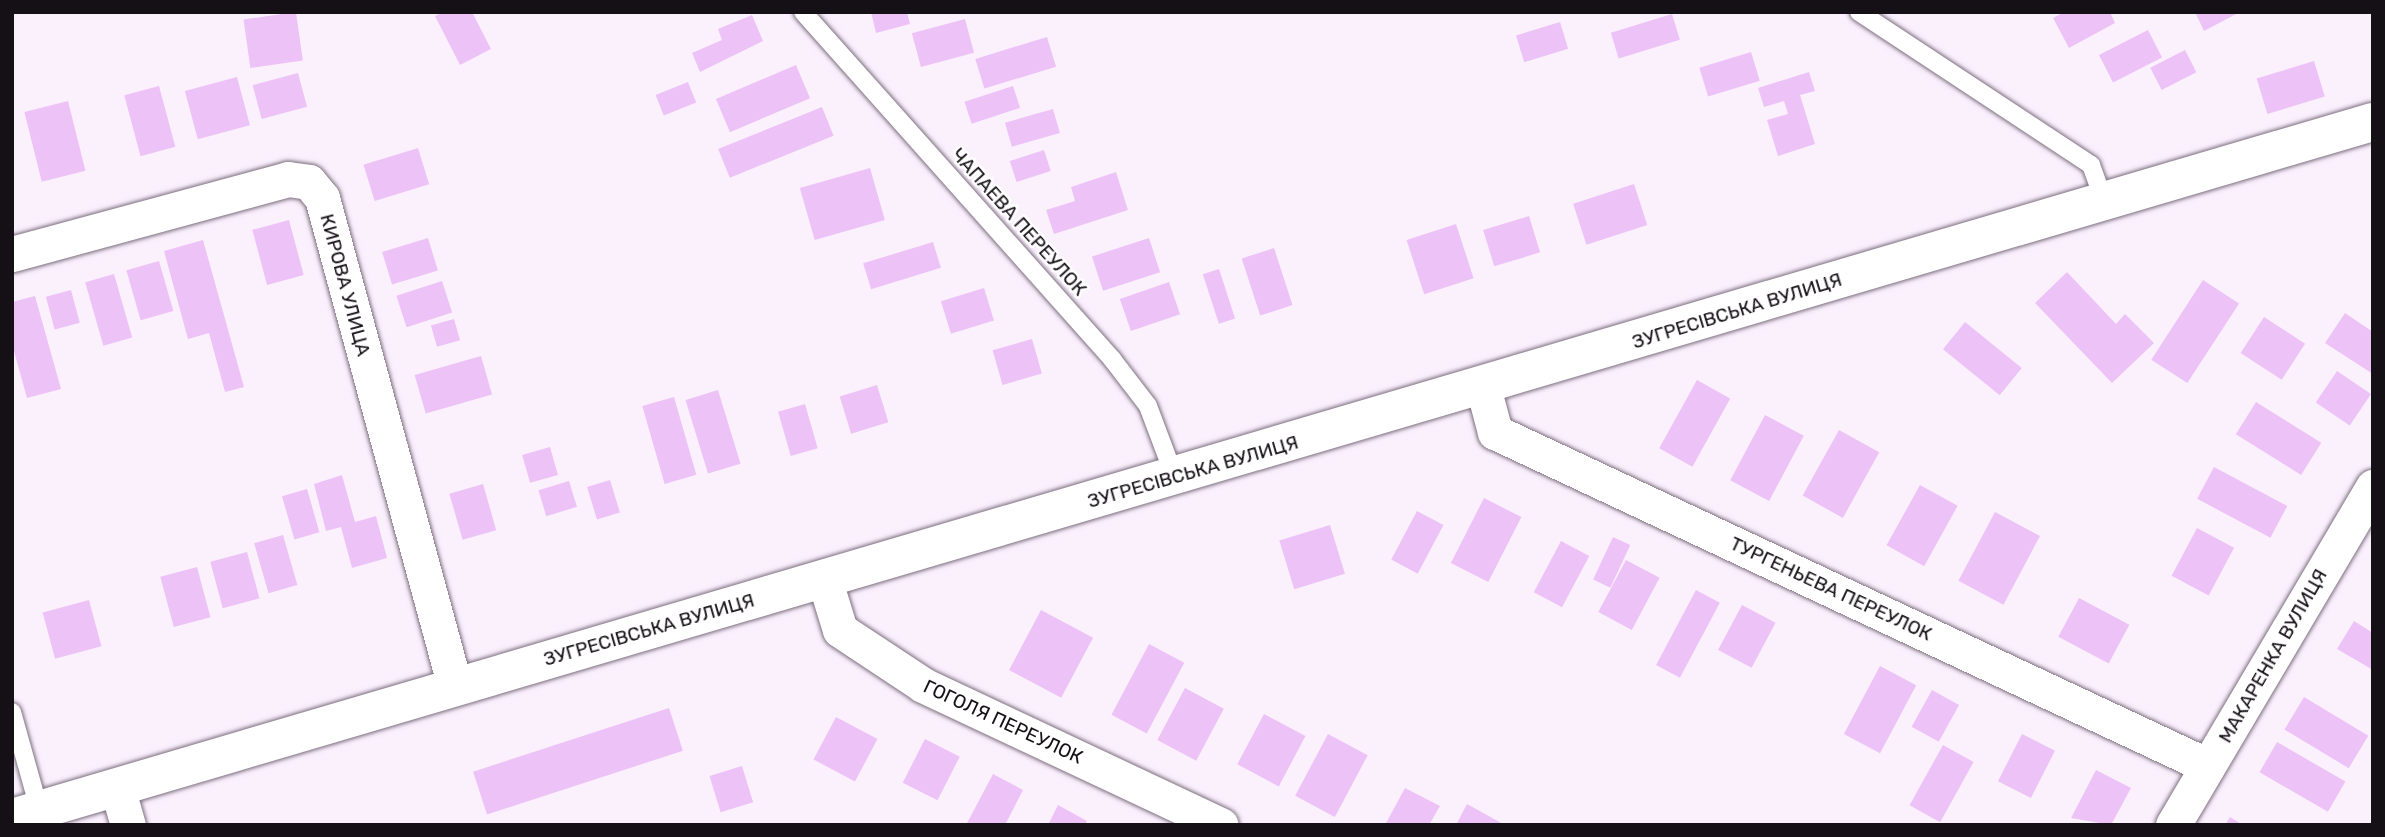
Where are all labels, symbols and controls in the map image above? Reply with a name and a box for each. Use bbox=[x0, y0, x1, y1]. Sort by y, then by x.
street label: ЧАПАЕВА ПЕРЕУЛОК bbox=[947, 143, 1091, 301]
street label: КИРОВА УЛИЦА bbox=[315, 211, 375, 359]
street label: ЗУГРЕСІВСЬКА ВУЛИЦЯ bbox=[1629, 268, 1845, 354]
street label: ЗУГРЕСІВСЬКА ВУЛИЦЯ bbox=[1085, 431, 1301, 513]
street label: ТУРГЕНЬЕВА ПЕРЕУЛОК bbox=[1726, 532, 1936, 646]
street label: МАКАРЕНКА ВУЛИЦЯ bbox=[2214, 565, 2332, 747]
street label: ЗУГРЕСІВСЬКА ВУЛИЦЯ bbox=[541, 589, 757, 671]
street label: ГОГОЛЯ ПЕРЕУЛОК bbox=[920, 675, 1086, 769]

